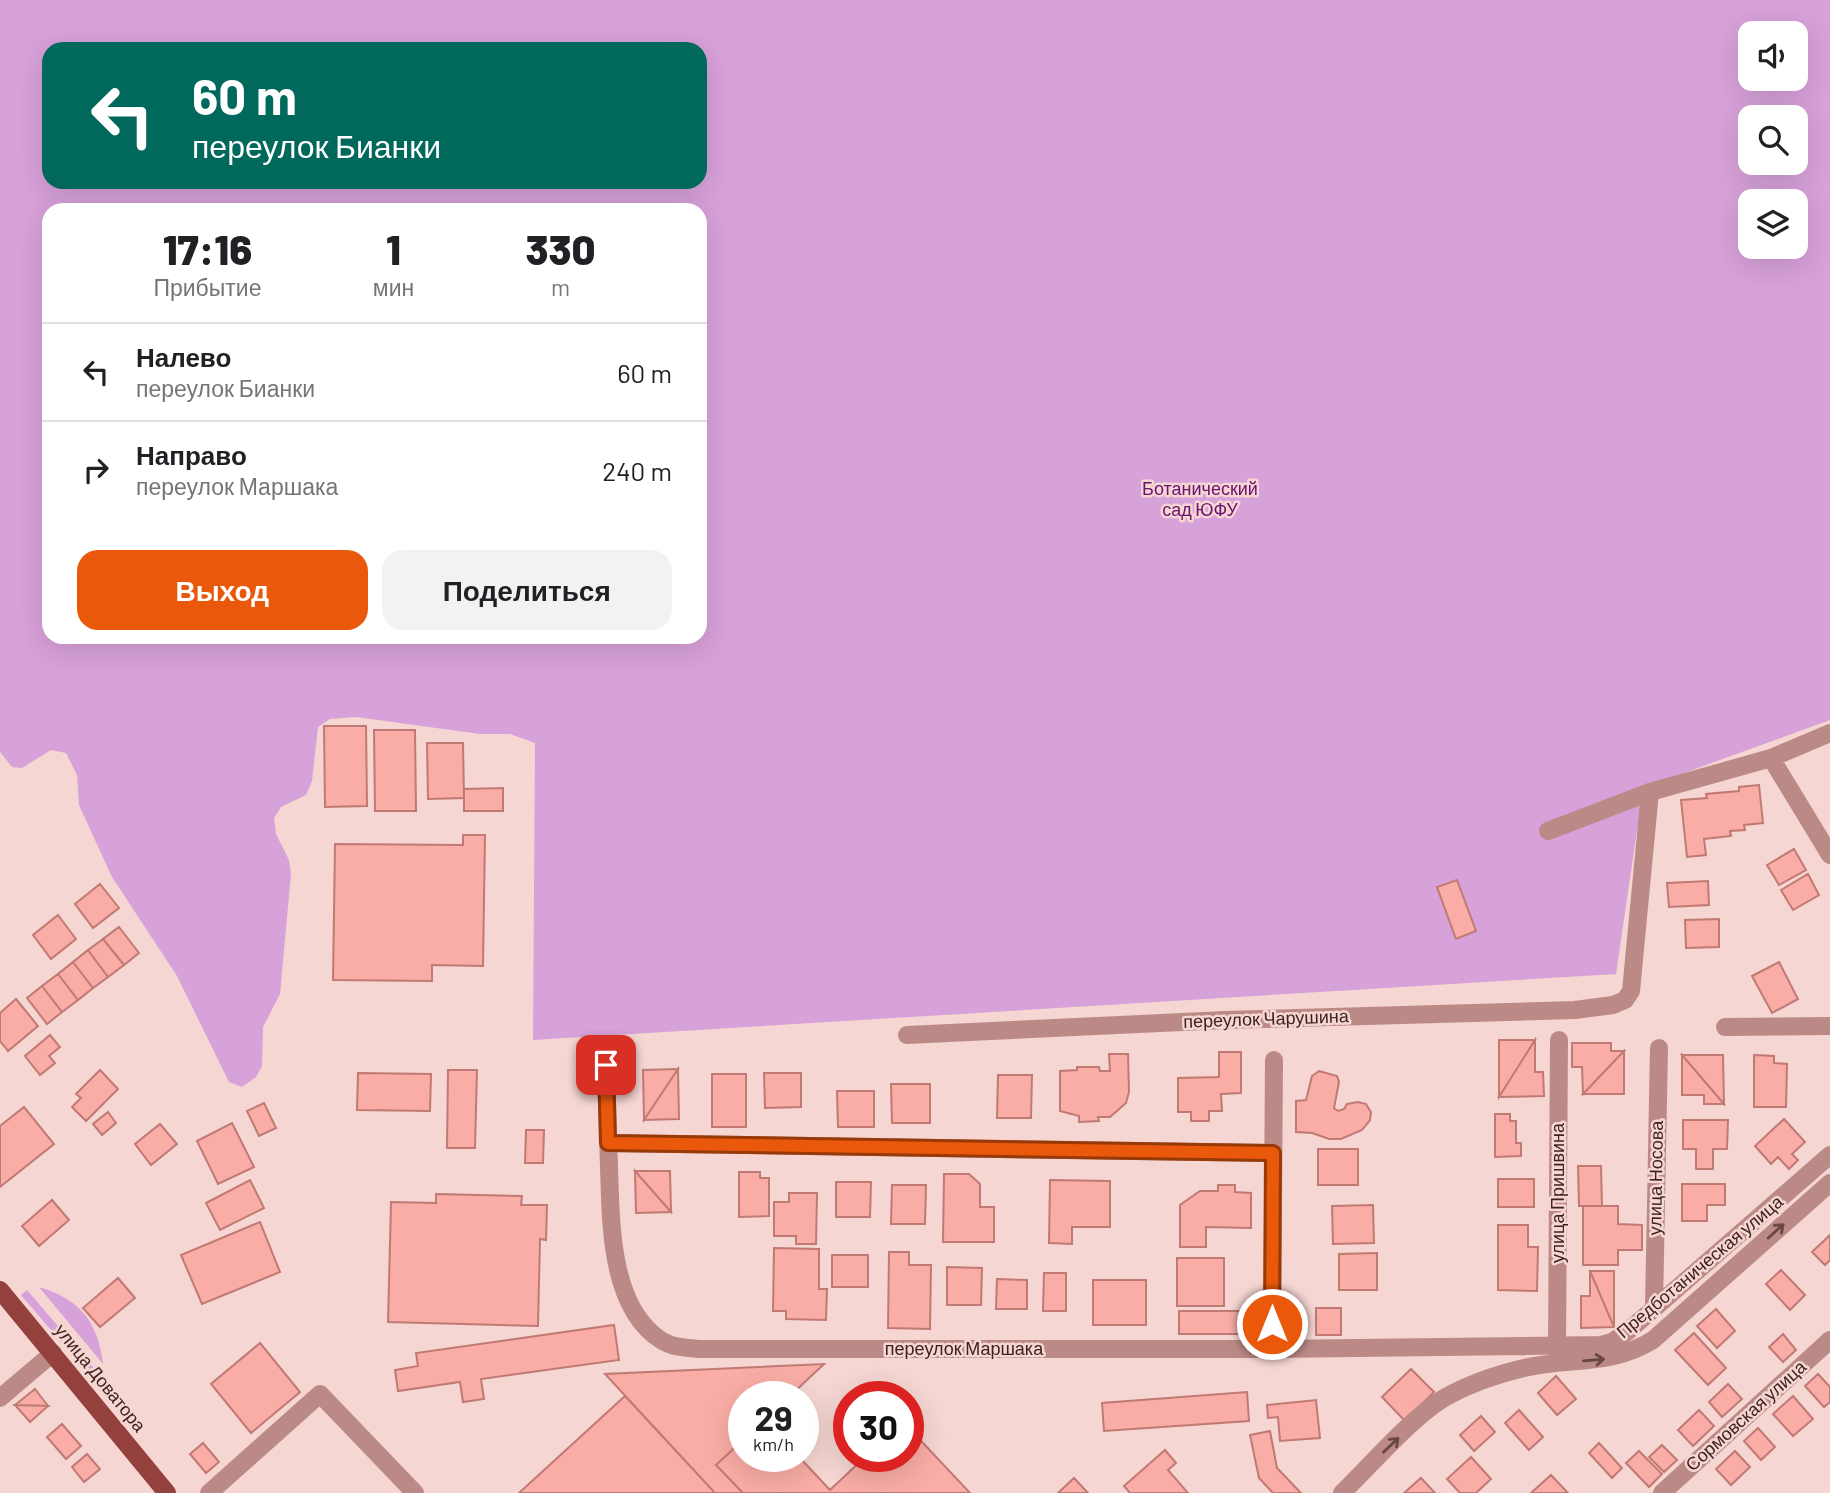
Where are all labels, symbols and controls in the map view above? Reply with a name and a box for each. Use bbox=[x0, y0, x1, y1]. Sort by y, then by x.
map controls bbox=[1738, 21, 1808, 259]
button: sound bbox=[1738, 21, 1808, 91]
text: 60 m bbox=[192, 66, 297, 125]
icon: left bbox=[77, 70, 168, 161]
button: search bbox=[1738, 105, 1808, 175]
text: переулок Бианки bbox=[192, 126, 441, 164]
button: layers bbox=[1738, 189, 1808, 259]
text: 17:16 bbox=[163, 223, 252, 273]
text: 1 bbox=[386, 223, 401, 273]
text: 330 bbox=[526, 223, 596, 273]
text: Прибытие bbox=[153, 273, 261, 301]
text: мин bbox=[373, 273, 414, 301]
text: m bbox=[551, 273, 570, 301]
text: Налево bbox=[136, 341, 231, 372]
icon: left bbox=[77, 353, 115, 391]
text: 60 m bbox=[617, 357, 672, 388]
text: переулок Бианки bbox=[136, 374, 315, 402]
text: Направо bbox=[136, 439, 247, 470]
icon: right bbox=[77, 451, 115, 489]
text: 240 m bbox=[602, 455, 672, 486]
text: переулок Маршака bbox=[136, 472, 338, 500]
park label: Ботанический сад ЮФУ bbox=[1142, 477, 1258, 520]
button: Выход bbox=[77, 550, 368, 630]
button: Поделиться bbox=[382, 550, 672, 630]
street label: переулок Чарушина bbox=[1183, 1004, 1350, 1032]
pin bbox=[576, 1035, 636, 1095]
icon: arrive bbox=[587, 1046, 625, 1084]
street label: улица Носова bbox=[1643, 1119, 1667, 1236]
street label: улица Пришвина bbox=[1546, 1122, 1568, 1263]
street label: Предботаническая улица bbox=[1612, 1190, 1788, 1342]
one-way arrow bbox=[1767, 1223, 1785, 1239]
position arrow bbox=[1235, 1287, 1309, 1361]
street label: улица Доватора bbox=[51, 1319, 152, 1437]
street label: переулок Маршака bbox=[885, 1337, 1044, 1359]
one-way arrow bbox=[1583, 1353, 1605, 1366]
street label: Сормовская улица bbox=[1680, 1355, 1811, 1475]
speed limit sign: 30 bbox=[833, 1381, 924, 1472]
text: 29 bbox=[754, 1396, 793, 1438]
text: km/h bbox=[753, 1433, 794, 1455]
one-way arrow bbox=[1382, 1437, 1399, 1454]

